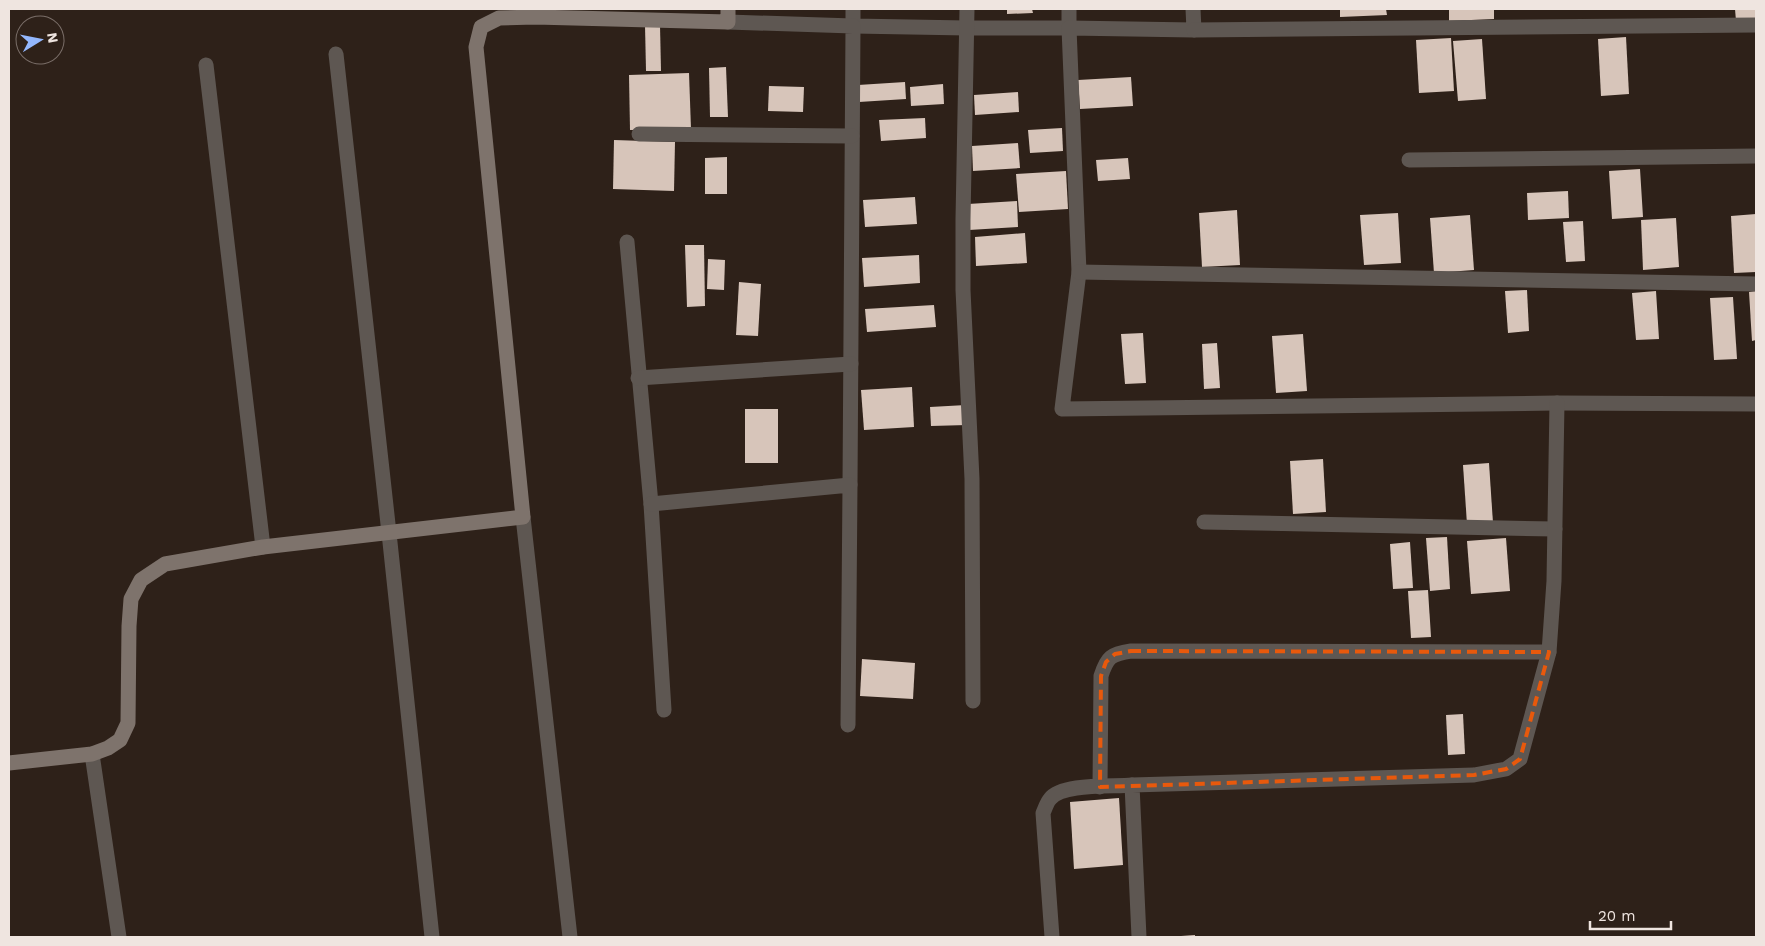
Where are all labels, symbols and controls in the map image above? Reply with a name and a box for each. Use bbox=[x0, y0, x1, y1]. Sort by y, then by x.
north arrow bbox=[15, 15, 65, 65]
text: N bbox=[44, 31, 62, 44]
scale bar bbox=[1590, 898, 1671, 930]
text: 20 m bbox=[1598, 907, 1636, 925]

